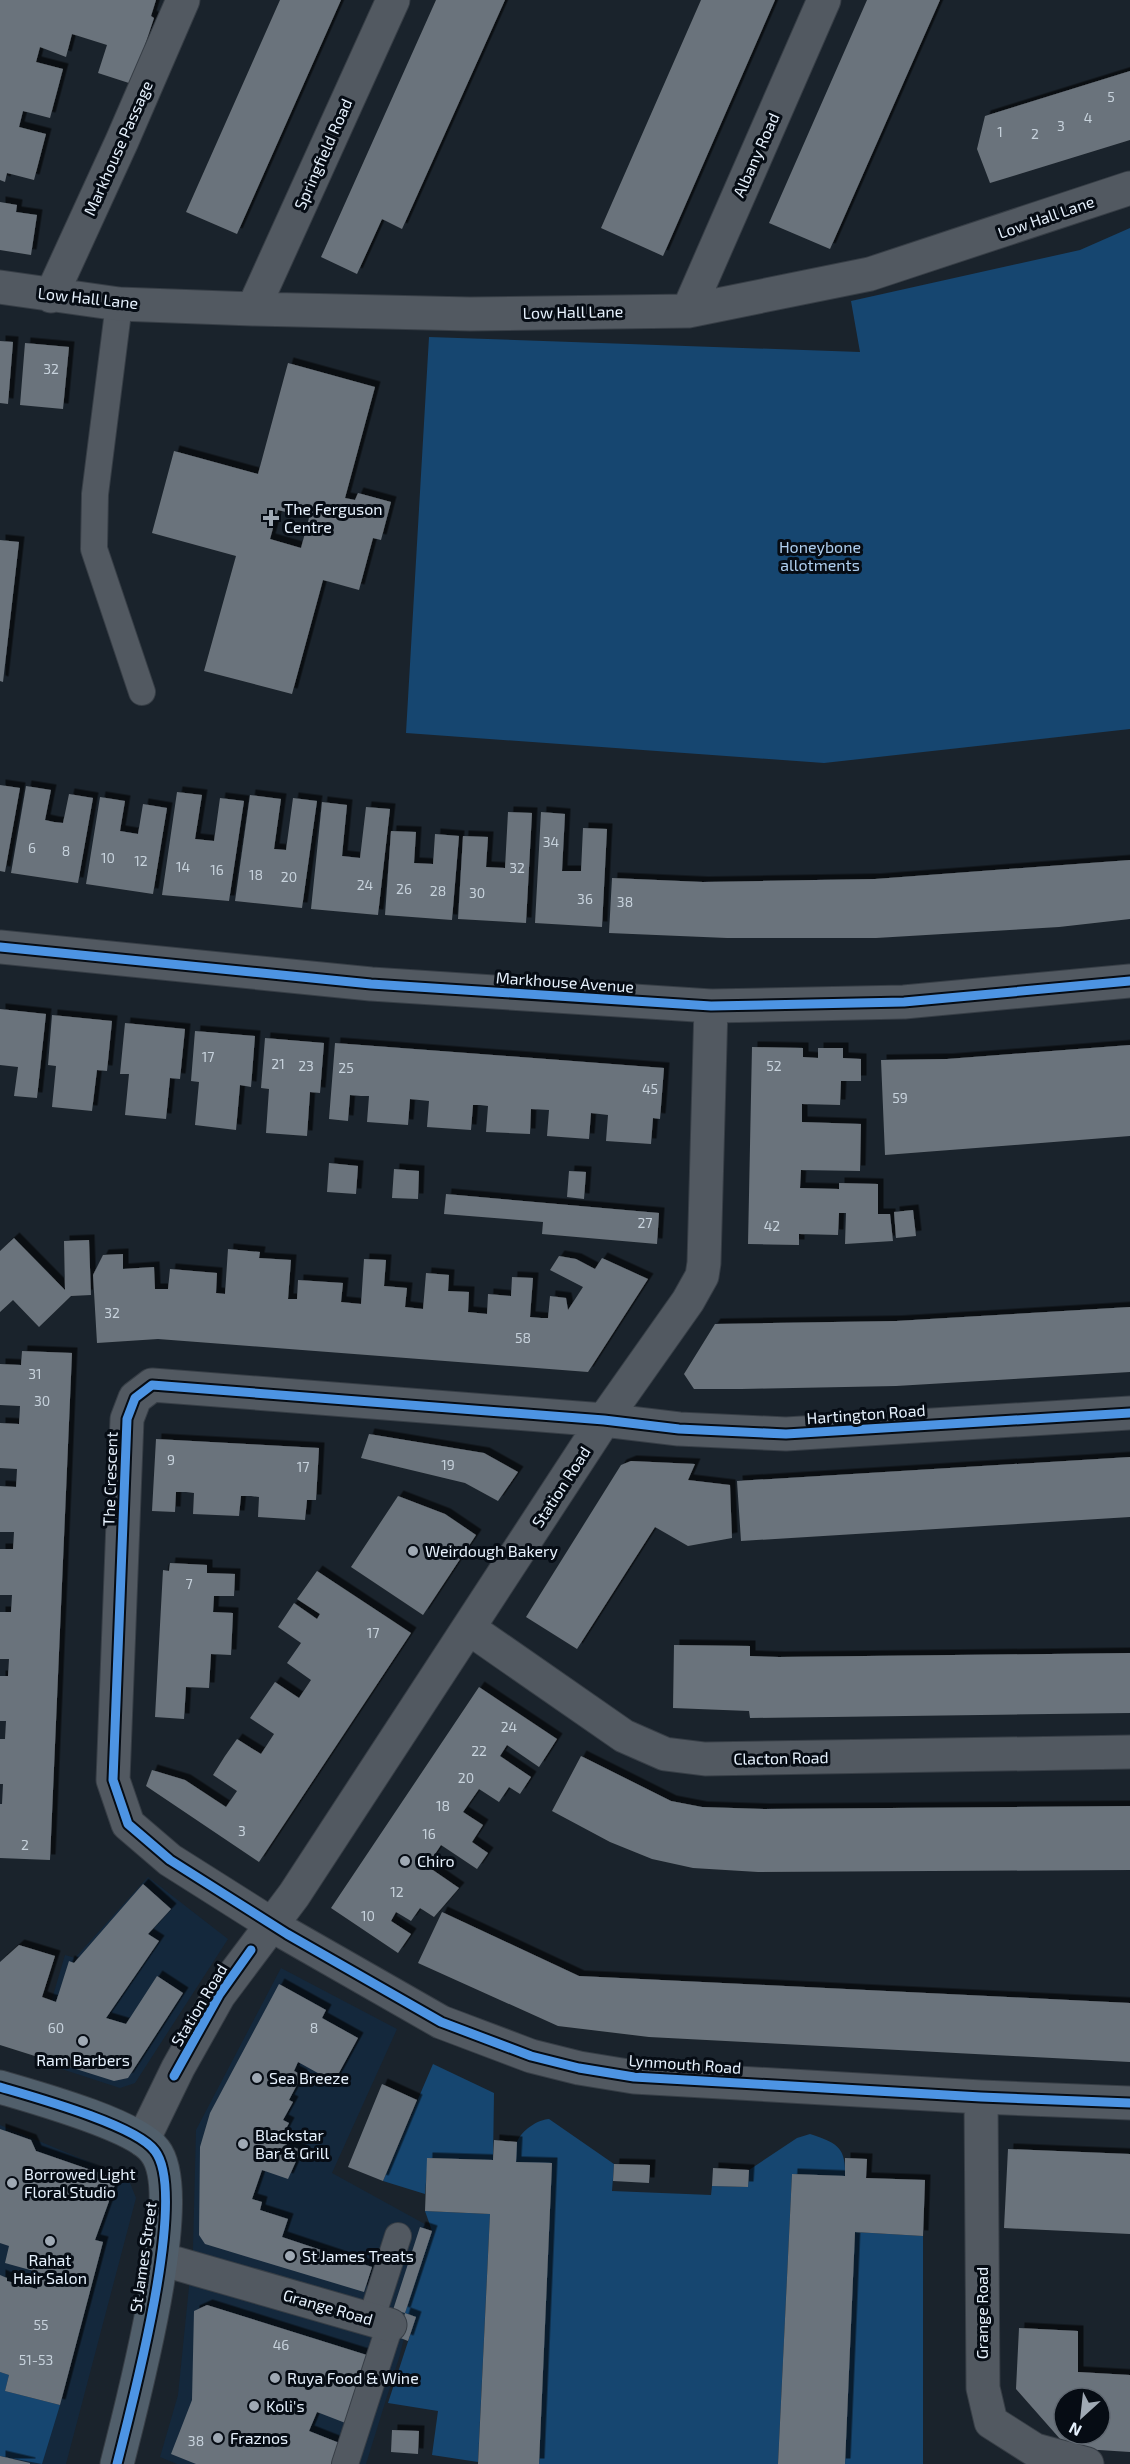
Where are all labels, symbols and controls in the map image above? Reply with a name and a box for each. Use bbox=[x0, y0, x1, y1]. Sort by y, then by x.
street label: Markhouse Passage bbox=[79, 77, 156, 218]
house number: 5 bbox=[1107, 88, 1115, 105]
street label: Springfield Road bbox=[290, 95, 356, 212]
house number: 4 bbox=[1084, 109, 1092, 126]
street label: Albany Road bbox=[728, 110, 783, 200]
house number: 3 bbox=[1057, 117, 1065, 134]
house number: 1 bbox=[997, 123, 1003, 140]
house number: 2 bbox=[1031, 125, 1039, 142]
street label: Low Hall Lane bbox=[995, 191, 1097, 242]
street label: Low Hall Lane bbox=[37, 283, 139, 312]
street label: Low Hall Lane bbox=[522, 301, 624, 322]
house number: 32 bbox=[43, 360, 59, 377]
place label: The Ferguson Centre bbox=[284, 499, 383, 536]
marker: The Ferguson Centre bbox=[262, 509, 280, 527]
park label: Honeybone allotments bbox=[779, 537, 861, 574]
house number: 34 bbox=[543, 833, 559, 850]
house number: 6 bbox=[28, 839, 36, 856]
house number: 8 bbox=[62, 842, 70, 859]
house number: 10 bbox=[101, 849, 115, 866]
house number: 12 bbox=[134, 852, 148, 869]
house number: 14 bbox=[176, 858, 190, 875]
house number: 32 bbox=[509, 859, 525, 876]
house number: 16 bbox=[210, 861, 224, 878]
house number: 18 bbox=[249, 866, 263, 883]
house number: 20 bbox=[281, 868, 297, 885]
house number: 24 bbox=[357, 876, 373, 893]
house number: 26 bbox=[396, 880, 412, 897]
house number: 28 bbox=[430, 882, 446, 899]
house number: 30 bbox=[469, 884, 485, 901]
house number: 36 bbox=[577, 890, 593, 907]
house number: 38 bbox=[617, 893, 633, 910]
street label: Markhouse Avenue bbox=[495, 967, 635, 996]
house number: 17 bbox=[202, 1048, 214, 1065]
house number: 21 bbox=[271, 1055, 285, 1072]
house number: 23 bbox=[298, 1057, 314, 1074]
house number: 52 bbox=[766, 1057, 782, 1074]
house number: 25 bbox=[338, 1059, 354, 1076]
house number: 45 bbox=[642, 1080, 658, 1097]
house number: 59 bbox=[892, 1089, 908, 1106]
house number: 27 bbox=[637, 1214, 653, 1231]
house number: 42 bbox=[764, 1217, 780, 1234]
house number: 32 bbox=[104, 1304, 120, 1321]
house number: 58 bbox=[515, 1329, 531, 1346]
house number: 31 bbox=[28, 1365, 42, 1382]
house number: 30 bbox=[34, 1392, 50, 1409]
street label: Hartington Road bbox=[806, 1400, 926, 1427]
street label: The Crescent bbox=[98, 1431, 121, 1527]
street label: Station Road bbox=[527, 1443, 594, 1531]
house number: 9 bbox=[167, 1451, 175, 1468]
house number: 19 bbox=[441, 1456, 455, 1473]
house number: 17 bbox=[297, 1458, 309, 1475]
place label: Weirdough Bakery bbox=[425, 1541, 558, 1560]
marker: Weirdough Bakery bbox=[406, 1544, 420, 1558]
house number: 7 bbox=[185, 1575, 193, 1592]
house number: 17 bbox=[367, 1624, 379, 1641]
house number: 24 bbox=[501, 1718, 517, 1735]
house number: 22 bbox=[471, 1742, 487, 1759]
street label: Clacton Road bbox=[733, 1747, 829, 1768]
house number: 20 bbox=[458, 1769, 474, 1786]
house number: 18 bbox=[436, 1797, 450, 1814]
house number: 3 bbox=[238, 1822, 246, 1839]
house number: 16 bbox=[422, 1825, 436, 1842]
house number: 2 bbox=[21, 1836, 29, 1853]
place label: Chiro bbox=[417, 1851, 455, 1870]
marker: Chiro bbox=[398, 1854, 412, 1868]
house number: 12 bbox=[390, 1883, 404, 1900]
house number: 10 bbox=[361, 1907, 375, 1924]
street label: Station Road bbox=[167, 1960, 231, 2049]
house number: 60 bbox=[48, 2019, 64, 2036]
house number: 8 bbox=[310, 2019, 318, 2036]
marker: Ram Barbers bbox=[76, 2034, 90, 2048]
place label: Ram Barbers bbox=[36, 2050, 130, 2069]
street label: Lynmouth Road bbox=[628, 2050, 742, 2077]
place label: Sea Breeze bbox=[269, 2068, 349, 2087]
marker: Sea Breeze bbox=[250, 2071, 264, 2085]
place label: Blackstar Bar & Grill bbox=[255, 2125, 329, 2162]
marker: Blackstar Bar & Grill bbox=[236, 2137, 250, 2151]
place label: Borrowed Light Floral Studio bbox=[24, 2164, 136, 2201]
marker: Borrowed Light Floral Studio bbox=[5, 2176, 19, 2190]
street label: St James Street bbox=[125, 2201, 160, 2313]
marker: Rahat Hair Salon bbox=[43, 2234, 57, 2248]
place label: St James Treats bbox=[302, 2246, 414, 2265]
marker: St James Treats bbox=[283, 2249, 297, 2263]
place label: Rahat Hair Salon bbox=[13, 2250, 87, 2287]
street label: Grange Road bbox=[972, 2267, 991, 2359]
street label: Grange Road bbox=[281, 2285, 375, 2328]
house number: 55 bbox=[33, 2316, 49, 2333]
house number: 46 bbox=[273, 2336, 289, 2353]
house number: 51-53 bbox=[19, 2351, 53, 2368]
place label: Ruya Food & Wine bbox=[287, 2368, 419, 2387]
marker: Ruya Food & Wine bbox=[268, 2371, 282, 2385]
north arrow bbox=[1052, 2386, 1112, 2446]
place label: Koli's bbox=[266, 2396, 305, 2415]
marker: Koli's bbox=[247, 2399, 261, 2413]
text: N bbox=[1065, 2419, 1084, 2441]
place label: Fraznos bbox=[230, 2428, 288, 2447]
marker: Fraznos bbox=[211, 2431, 225, 2445]
house number: 38 bbox=[188, 2432, 204, 2449]

